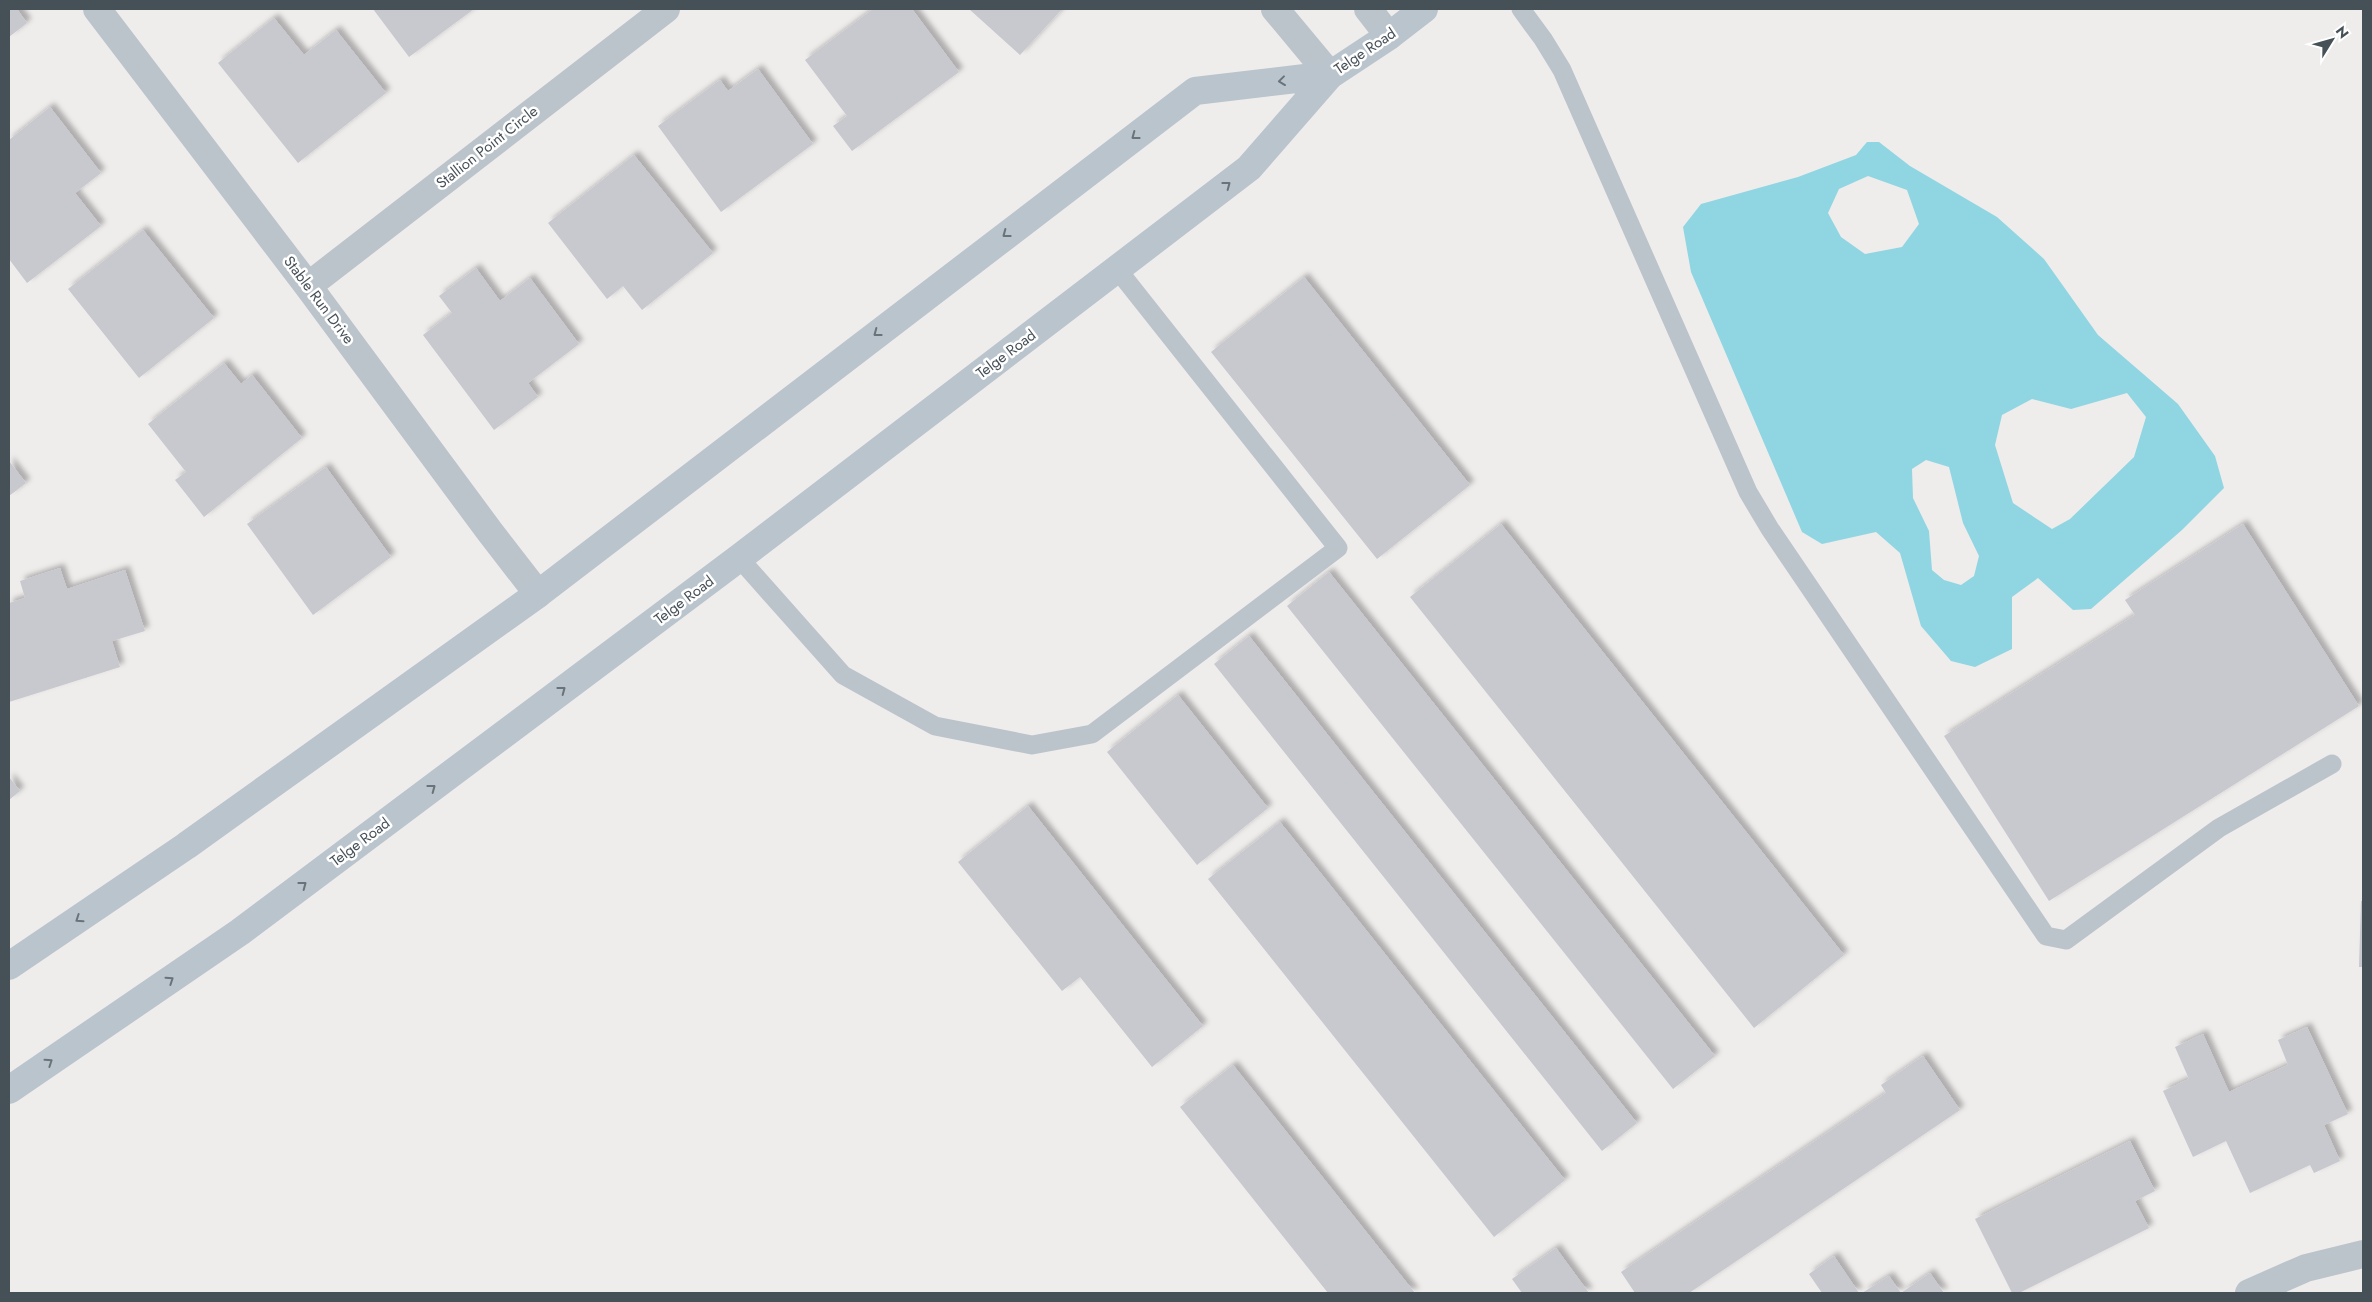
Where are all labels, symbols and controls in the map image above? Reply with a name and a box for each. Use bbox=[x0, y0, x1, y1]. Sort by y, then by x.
north arrow bbox=[2307, 15, 2357, 65]
street label: Telge Road bbox=[1330, 22, 1400, 80]
text: N bbox=[2331, 22, 2354, 43]
one-way arrow bbox=[1278, 75, 1286, 86]
street label: Stallion Point Circle bbox=[431, 100, 543, 194]
one-way arrow bbox=[1131, 130, 1141, 139]
one-way arrow bbox=[1221, 182, 1231, 191]
one-way arrow bbox=[1003, 229, 1012, 237]
street label: Stable Run Drive bbox=[279, 251, 360, 349]
street label: Telge Road bbox=[972, 324, 1040, 384]
one-way arrow bbox=[873, 327, 883, 336]
street label: Telge Road bbox=[650, 570, 718, 630]
one-way arrow bbox=[556, 688, 565, 696]
one-way arrow bbox=[426, 785, 436, 794]
street label: Telge Road bbox=[326, 812, 394, 872]
one-way arrow bbox=[297, 883, 306, 891]
one-way arrow bbox=[75, 913, 84, 922]
one-way arrow bbox=[165, 977, 174, 986]
one-way arrow bbox=[43, 1059, 53, 1068]

